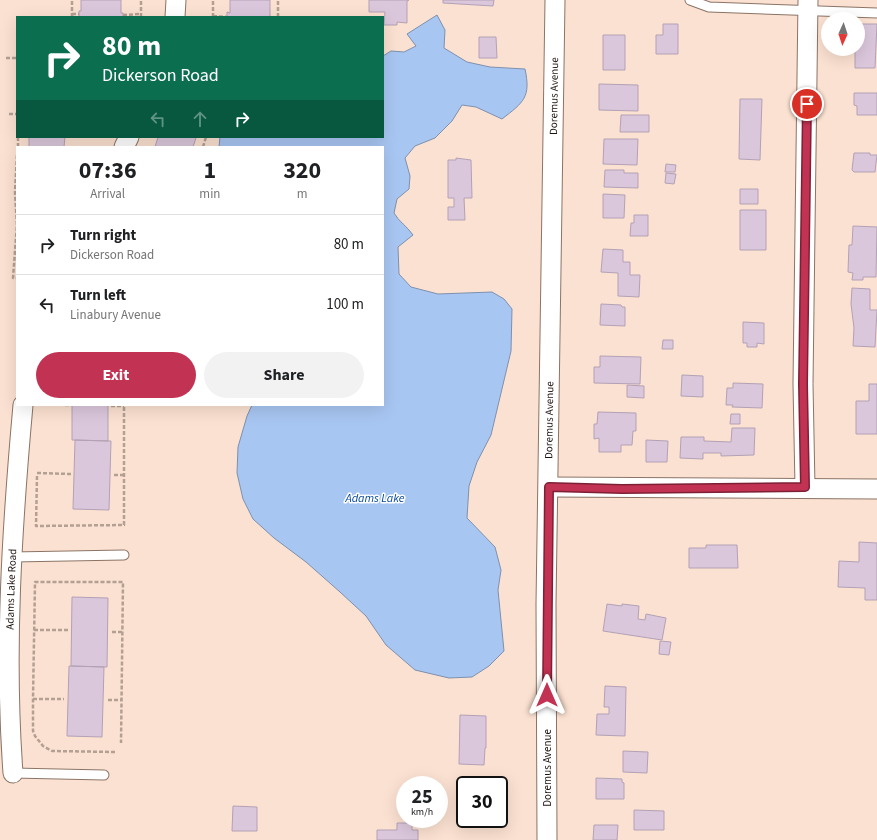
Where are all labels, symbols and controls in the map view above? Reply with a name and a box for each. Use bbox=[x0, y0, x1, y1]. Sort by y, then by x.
north arrow bbox=[821, 12, 865, 56]
map controls bbox=[821, 12, 865, 56]
text: 80 m bbox=[102, 26, 161, 66]
icon: right bbox=[36, 32, 88, 84]
street label: Doremus Avenue bbox=[545, 57, 562, 135]
text: Dickerson Road bbox=[102, 63, 219, 88]
pin bbox=[790, 87, 824, 121]
icon: arrive bbox=[796, 93, 818, 115]
icon: left bbox=[147, 108, 169, 130]
icon: ahead bbox=[189, 108, 211, 130]
icon: right bbox=[231, 108, 253, 130]
text: 07:36 bbox=[79, 153, 137, 188]
text: 1 bbox=[204, 153, 216, 188]
text: 320 bbox=[283, 153, 321, 188]
text: Arrival bbox=[90, 185, 125, 203]
text: min bbox=[199, 185, 220, 203]
text: m bbox=[297, 185, 308, 203]
text: Turn right bbox=[70, 225, 136, 246]
icon: right bbox=[36, 234, 58, 256]
text: 80 m bbox=[334, 234, 364, 255]
text: Dickerson Road bbox=[70, 246, 154, 264]
text: Turn left bbox=[70, 285, 126, 306]
icon: left bbox=[36, 294, 58, 316]
text: 100 m bbox=[326, 294, 364, 315]
text: Linabury Avenue bbox=[70, 306, 161, 324]
button: Exit bbox=[36, 352, 196, 398]
button: Share bbox=[204, 352, 364, 398]
street label: Doremus Avenue bbox=[541, 380, 557, 459]
water label: Adams Lake bbox=[345, 490, 405, 507]
street label: Adams Lake Road bbox=[2, 548, 20, 630]
position arrow bbox=[526, 674, 568, 716]
street label: Doremus Avenue bbox=[540, 729, 555, 807]
speed limit sign: 30 bbox=[456, 776, 508, 828]
text: 25 bbox=[411, 783, 433, 811]
text: km/h bbox=[411, 805, 433, 819]

